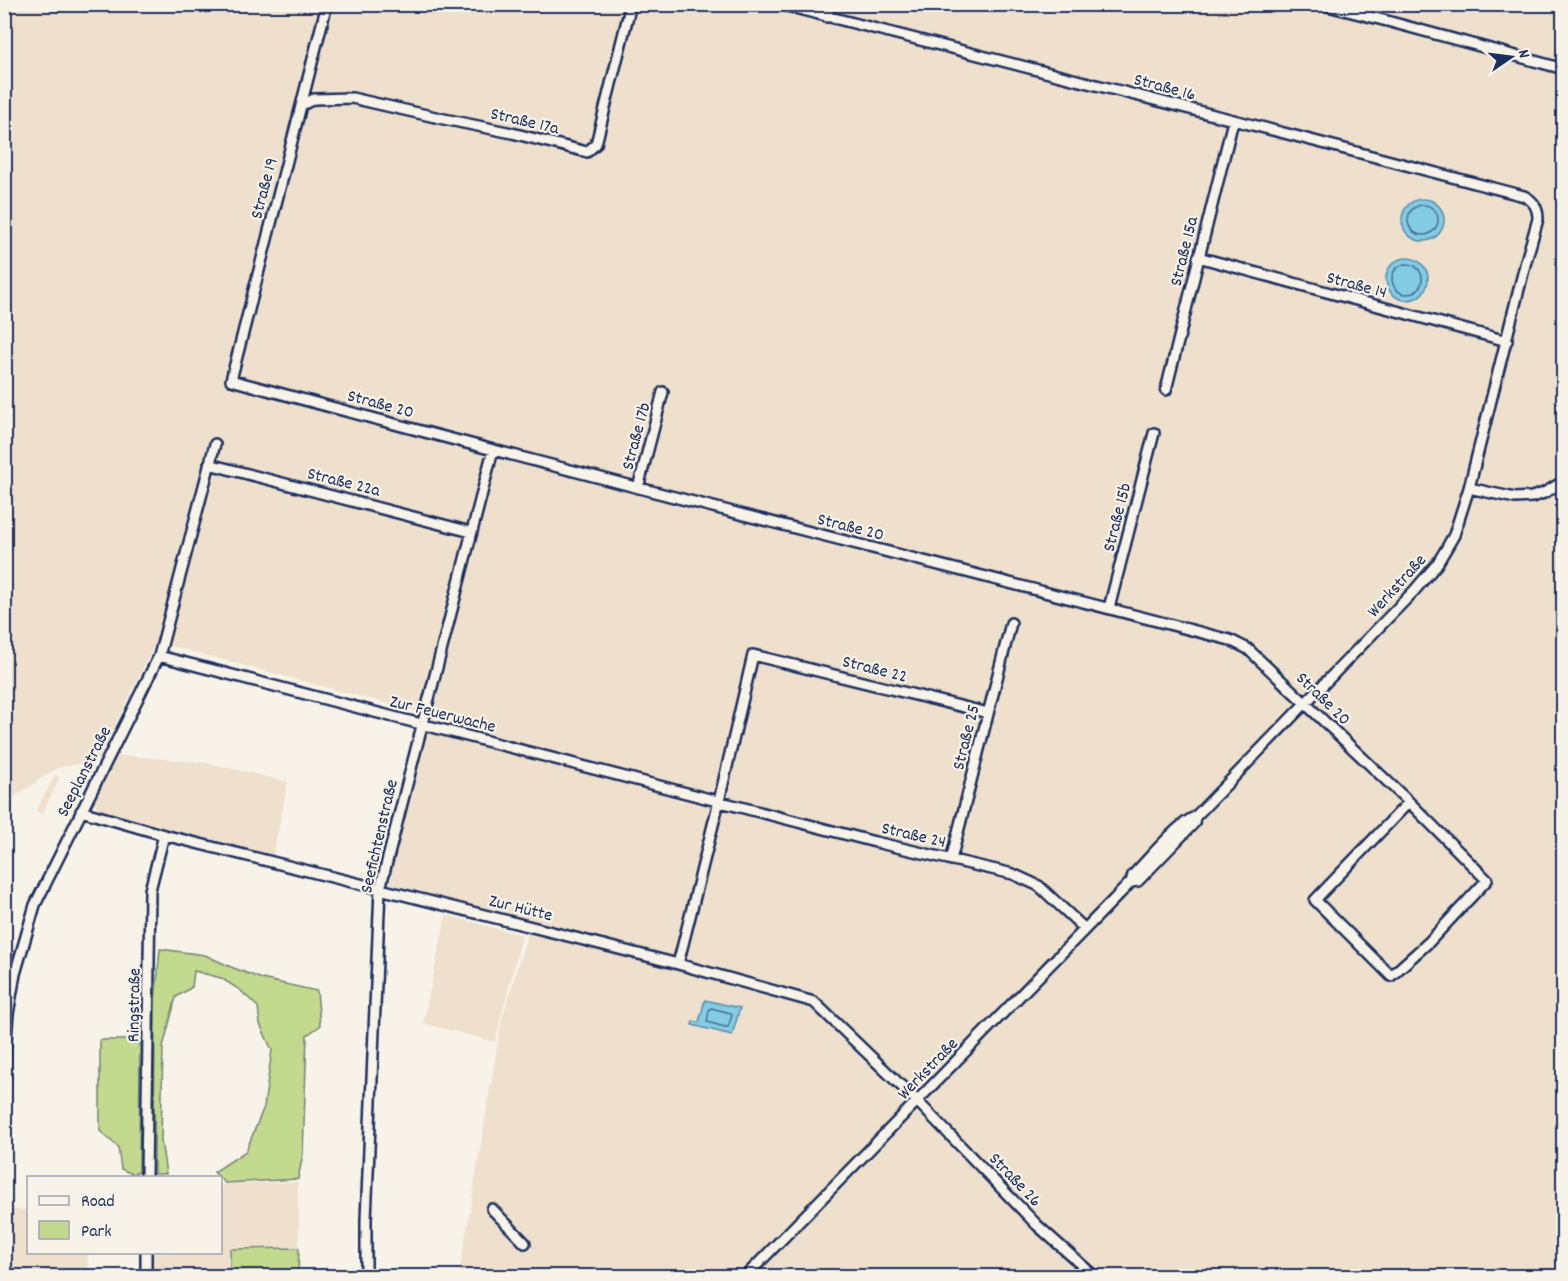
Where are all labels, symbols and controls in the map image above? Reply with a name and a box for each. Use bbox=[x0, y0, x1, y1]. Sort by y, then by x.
north arrow bbox=[1481, 27, 1541, 87]
text: N bbox=[1511, 47, 1535, 61]
street label: Straße 16 bbox=[1131, 68, 1198, 109]
street label: Straße 17a bbox=[488, 102, 562, 143]
street label: Straße 19 bbox=[245, 155, 286, 222]
street label: Straße 15a bbox=[1165, 214, 1206, 289]
street label: Straße 14 bbox=[1323, 266, 1389, 306]
street label: Straße 20 bbox=[344, 385, 416, 426]
street label: Straße 17b bbox=[616, 400, 658, 473]
street label: Straße 22a bbox=[304, 462, 383, 505]
street label: Straße 15b bbox=[1098, 480, 1139, 555]
street label: Straße 20 bbox=[814, 508, 886, 549]
street label: Werkstraße bbox=[1362, 549, 1433, 624]
street label: Straße 22 bbox=[839, 650, 909, 691]
street label: Straße 20 bbox=[1289, 667, 1355, 732]
street label: Zur Feuerwache bbox=[387, 690, 498, 741]
street label: Straße 25 bbox=[947, 702, 988, 773]
street label: Seeplanstraße bbox=[52, 722, 119, 822]
street label: Seefichtenstraße bbox=[355, 777, 406, 896]
street label: Straße 24 bbox=[879, 817, 948, 856]
street label: Zur Hütte bbox=[486, 889, 555, 929]
street label: Ringstraße bbox=[122, 968, 149, 1042]
street label: Werkstraße bbox=[893, 1033, 965, 1107]
street label: Straße 26 bbox=[982, 1148, 1046, 1214]
legend bbox=[27, 1176, 222, 1254]
text: Road bbox=[81, 1190, 115, 1215]
text: Park bbox=[81, 1220, 112, 1245]

